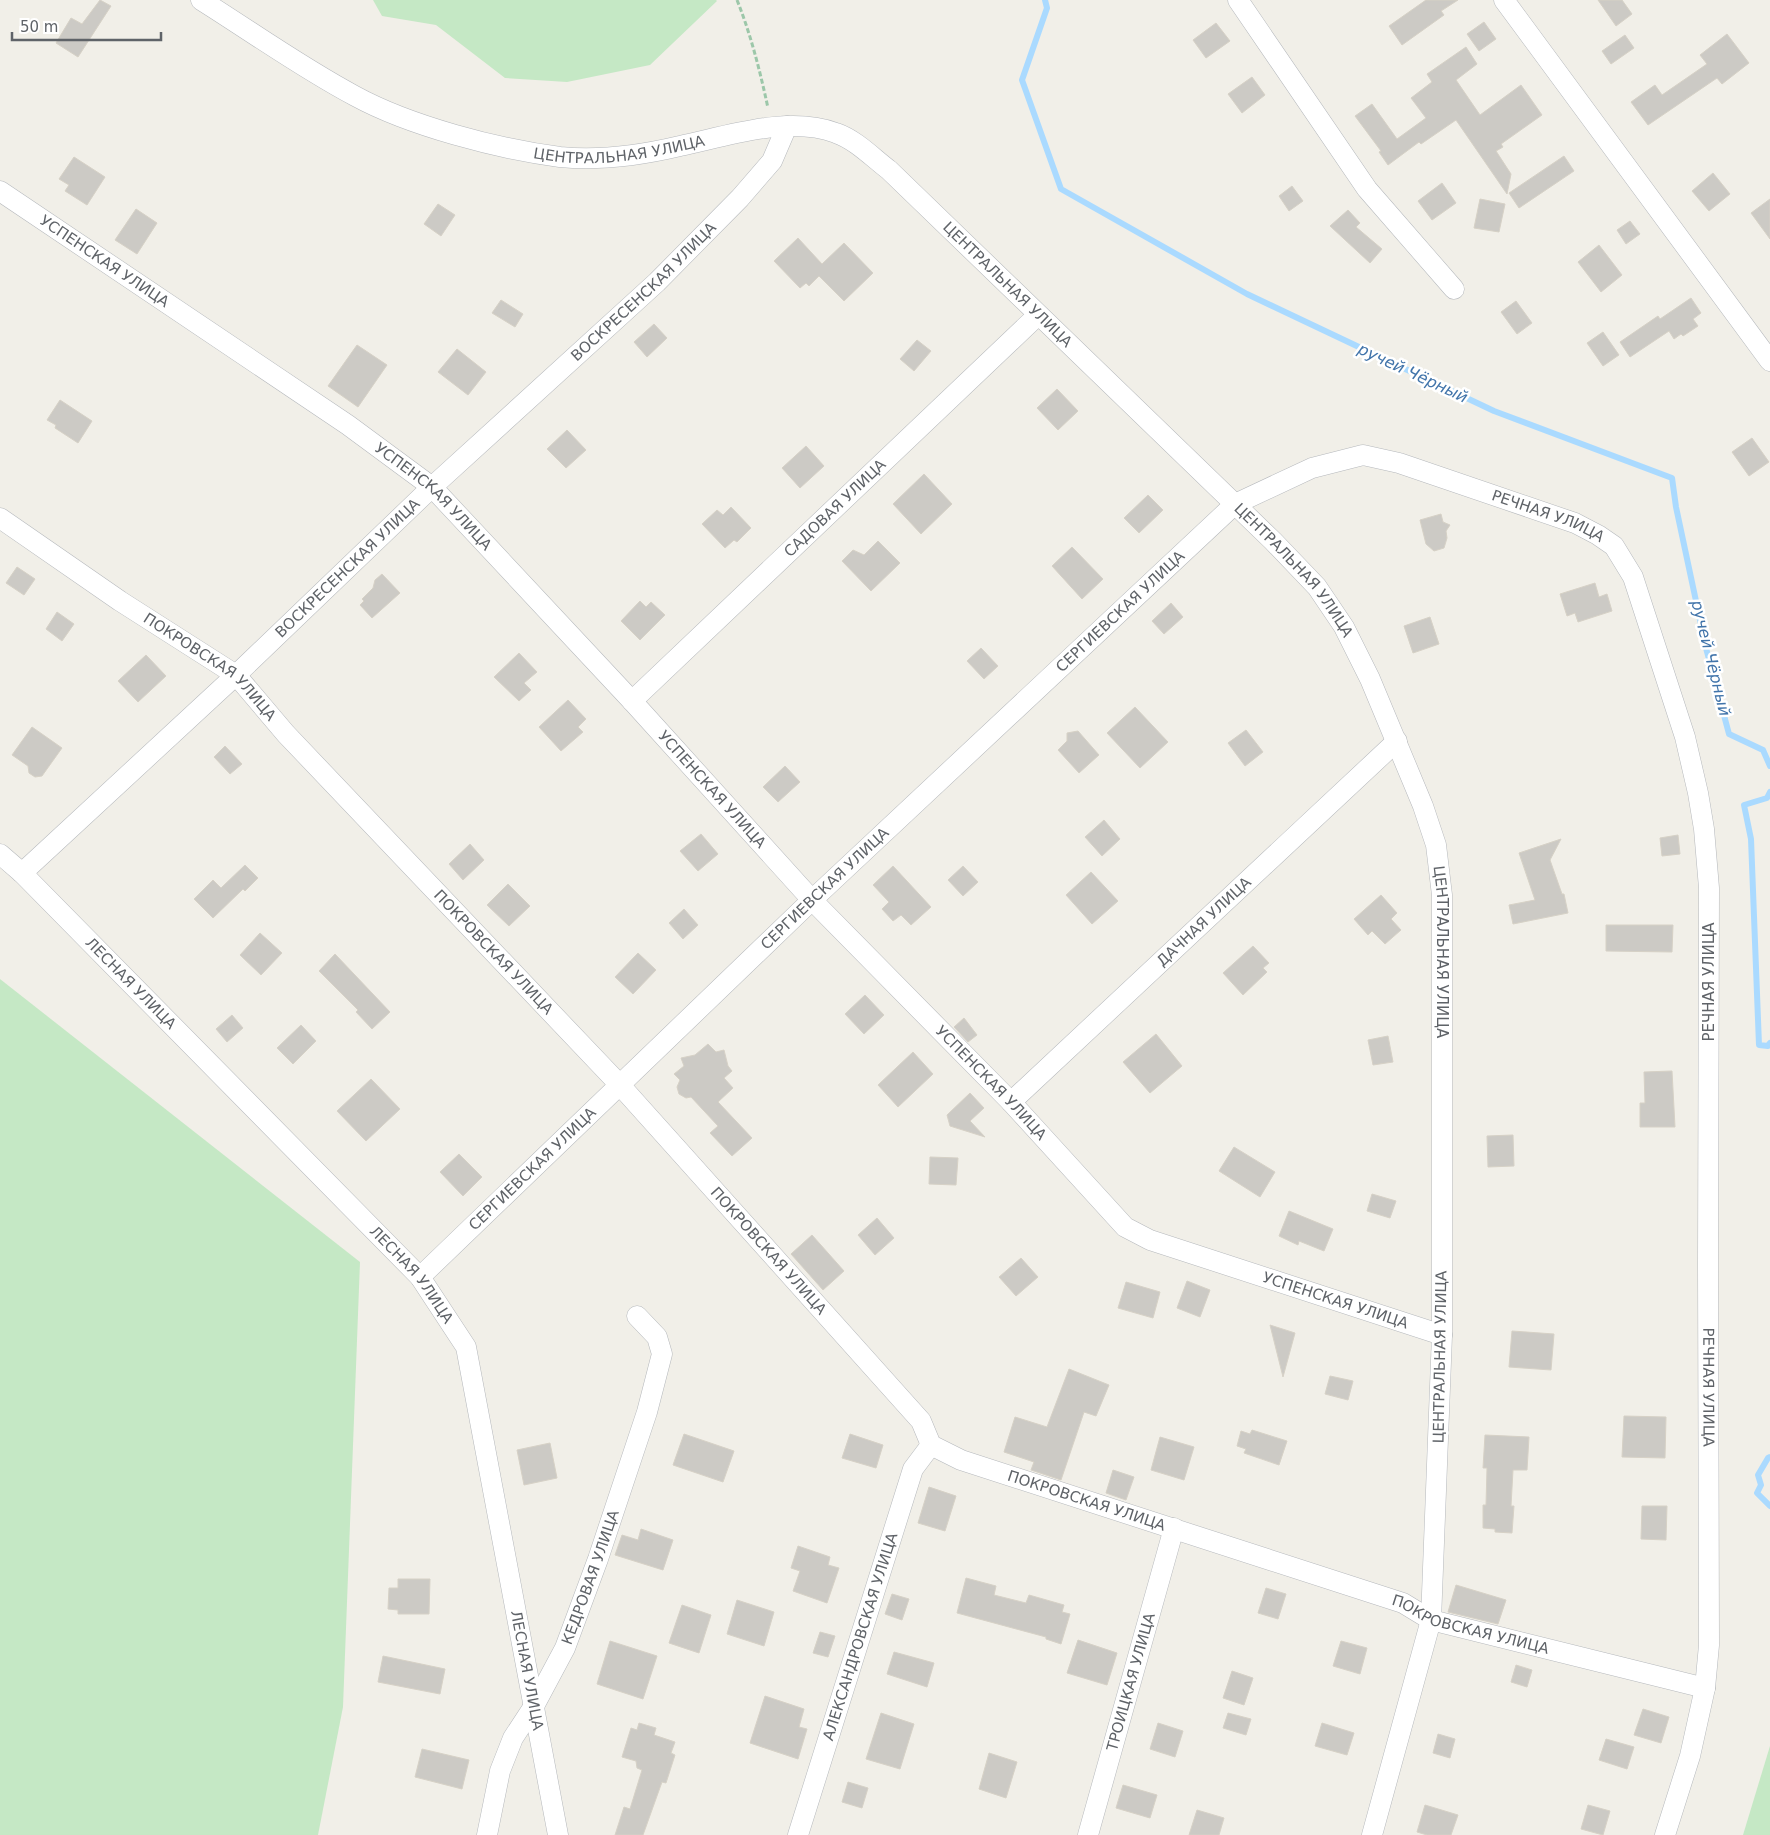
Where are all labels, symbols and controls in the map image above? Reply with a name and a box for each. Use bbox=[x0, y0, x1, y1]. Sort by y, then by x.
scale bar bbox=[12, 10, 161, 42]
text: 50 m bbox=[20, 18, 58, 36]
street label: ЦЕНТРАЛЬНАЯ УЛИЦА bbox=[532, 132, 707, 167]
street label: УСПЕНСКАЯ УЛИЦА bbox=[37, 211, 173, 312]
street label: ВОСКРЕСЕНСКАЯ УЛИЦА bbox=[567, 218, 720, 365]
street label: ЦЕНТРАЛЬНАЯ УЛИЦА bbox=[939, 218, 1076, 352]
water label: ручей Чёрный bbox=[1354, 339, 1471, 407]
street label: УСПЕНСКАЯ УЛИЦА bbox=[371, 439, 496, 554]
street label: САДОВАЯ УЛИЦА bbox=[780, 455, 890, 561]
street label: РЕЧНАЯ УЛИЦА bbox=[1489, 486, 1609, 546]
street label: ВОСКРЕСЕНСКАЯ УЛИЦА bbox=[272, 494, 424, 641]
street label: ЦЕНТРАЛЬНАЯ УЛИЦА bbox=[1230, 499, 1357, 641]
street label: СЕРГИЕВСКАЯ УЛИЦА bbox=[1052, 547, 1189, 676]
water label: ручей Чёрный bbox=[1687, 597, 1735, 718]
street label: ПОКРОВСКАЯ УЛИЦА bbox=[140, 609, 280, 725]
street label: УСПЕНСКАЯ УЛИЦА bbox=[654, 727, 770, 852]
street label: СЕРГИЕВСКАЯ УЛИЦА bbox=[757, 823, 893, 953]
street label: ЦЕНТРАЛЬНАЯ УЛИЦА bbox=[1430, 864, 1451, 1039]
street label: ДАЧНАЯ УЛИЦА bbox=[1153, 873, 1255, 970]
street label: ПОКРОВСКАЯ УЛИЦА bbox=[430, 886, 558, 1019]
street label: РЕЧНАЯ УЛИЦА bbox=[1700, 922, 1718, 1042]
street label: ЛЕСНАЯ УЛИЦА bbox=[82, 934, 180, 1034]
street label: УСПЕНСКАЯ УЛИЦА bbox=[932, 1022, 1051, 1144]
street label: СЕРГИЕВСКАЯ УЛИЦА bbox=[465, 1103, 600, 1234]
street label: ПОКРОВСКАЯ УЛИЦА bbox=[707, 1183, 831, 1319]
street label: ЛЕСНАЯ УЛИЦА bbox=[366, 1222, 457, 1327]
street label: УСПЕНСКАЯ УЛИЦА bbox=[1261, 1268, 1411, 1333]
street label: ЦЕНТРАЛЬНАЯ УЛИЦА bbox=[1429, 1270, 1451, 1444]
street label: РЕЧНАЯ УЛИЦА bbox=[1699, 1327, 1717, 1447]
street label: ПОКРОВСКАЯ УЛИЦА bbox=[1005, 1467, 1169, 1535]
street label: КЕДРОВАЯ УЛИЦА bbox=[558, 1507, 623, 1647]
street label: АЛЕКСАНДРОВСКАЯ УЛИЦА bbox=[819, 1530, 902, 1743]
street label: ПОКРОВСКАЯ УЛИЦА bbox=[1390, 1591, 1552, 1658]
street label: ЛЕСНАЯ УЛИЦА bbox=[507, 1609, 547, 1732]
street label: ТРОИЦКАЯ УЛИЦА bbox=[1103, 1610, 1159, 1754]

